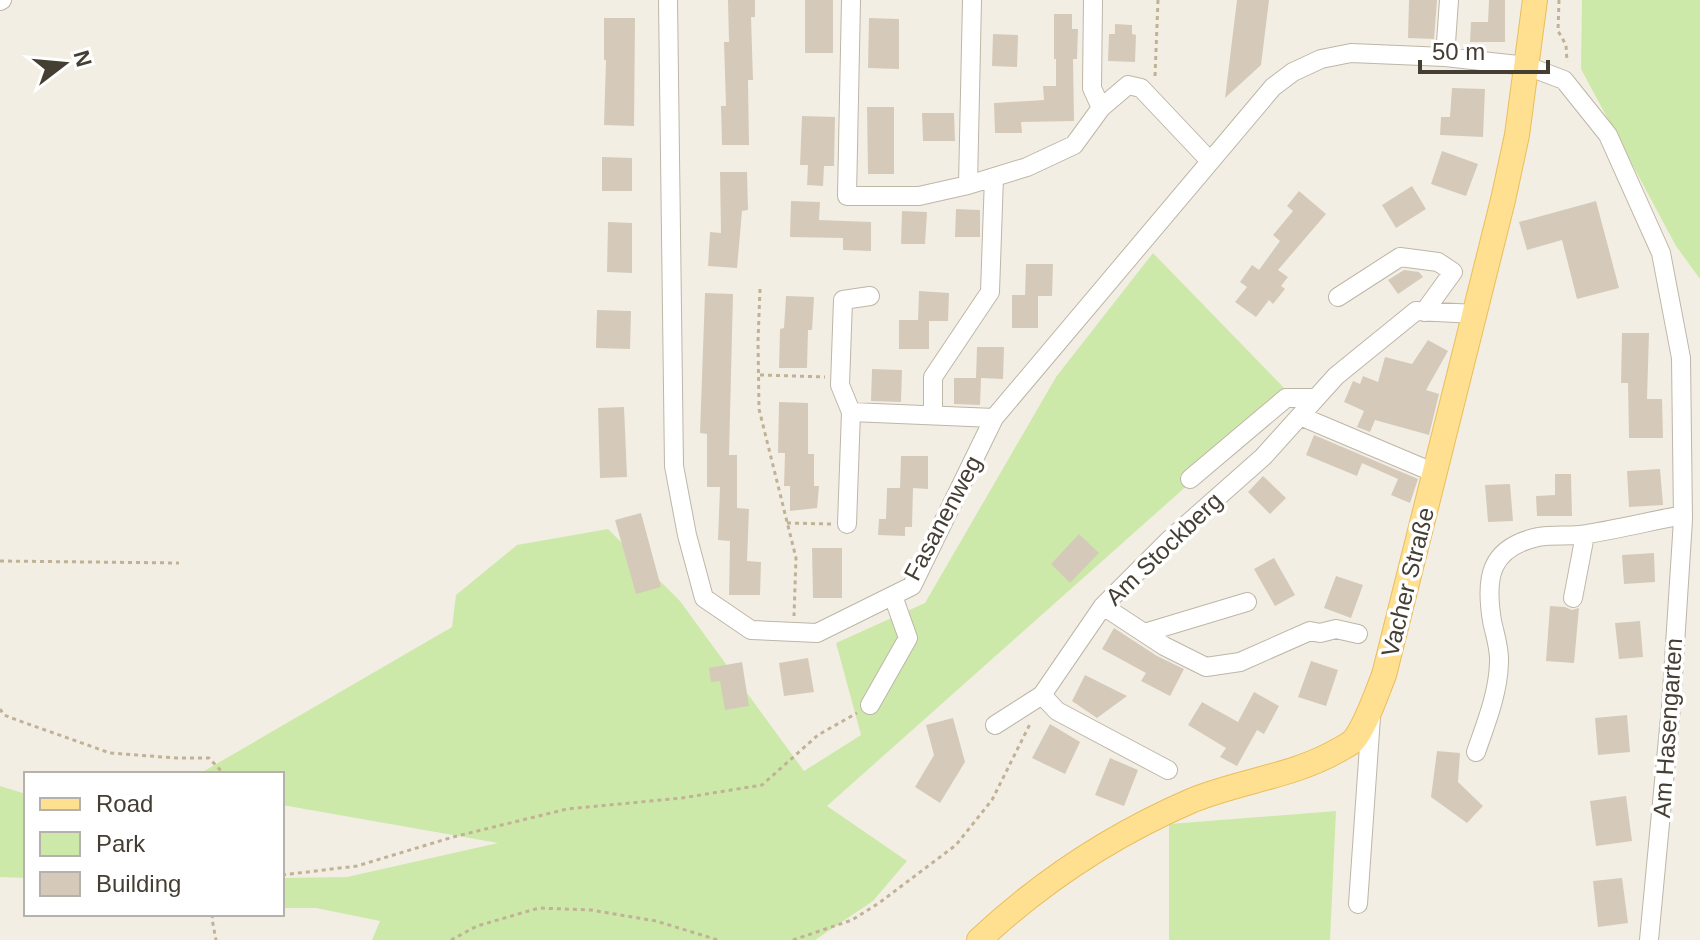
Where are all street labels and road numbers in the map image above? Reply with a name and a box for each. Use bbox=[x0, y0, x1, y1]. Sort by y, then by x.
street label: Fasanenweg bbox=[898, 451, 987, 585]
street label: Am Stockberg bbox=[1100, 487, 1227, 611]
street label: Vacher Straße bbox=[1376, 504, 1439, 659]
street label: Am Hasengarten bbox=[1648, 637, 1687, 819]

